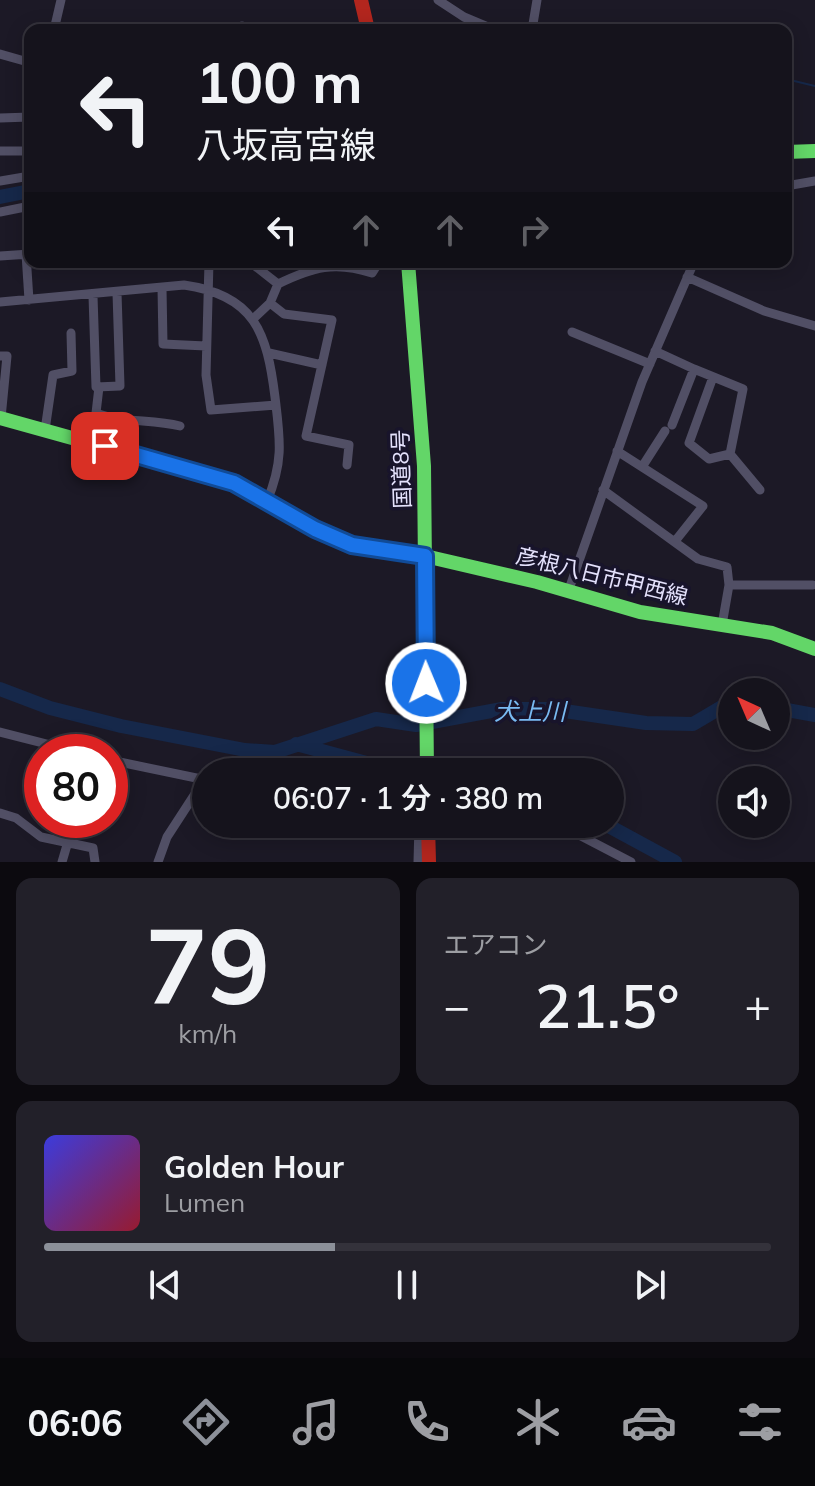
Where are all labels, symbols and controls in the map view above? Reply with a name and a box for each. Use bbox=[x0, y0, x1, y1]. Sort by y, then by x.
text: 100 m bbox=[196, 47, 363, 117]
icon: left bbox=[64, 56, 168, 160]
text: 八坂高宮線 bbox=[196, 122, 376, 167]
icon: left bbox=[260, 208, 304, 252]
icon: ahead bbox=[344, 208, 388, 252]
icon: ahead bbox=[428, 208, 472, 252]
icon: right bbox=[512, 208, 556, 252]
pin bbox=[71, 412, 139, 480]
icon: arrive bbox=[83, 424, 127, 468]
street label: 国道8号 bbox=[386, 429, 416, 509]
street label: 彦根八日市甲西線 bbox=[513, 541, 691, 611]
position arrow bbox=[384, 641, 468, 725]
north arrow bbox=[718, 678, 790, 750]
map controls bbox=[718, 678, 790, 838]
water label: 犬上川 bbox=[494, 696, 569, 726]
speed limit sign: 80 bbox=[24, 734, 128, 838]
button: sound bbox=[718, 766, 790, 838]
text: 06:07 · 1 分 · 380 m bbox=[273, 779, 543, 817]
text: 79 bbox=[145, 899, 270, 1030]
text: エアコン bbox=[444, 928, 548, 961]
text: 21.5° bbox=[535, 968, 680, 1043]
text: − bbox=[444, 978, 470, 1033]
text: + bbox=[745, 978, 771, 1033]
text: km/h bbox=[178, 1017, 237, 1050]
text: Golden Hour bbox=[164, 1148, 344, 1186]
text: Lumen bbox=[164, 1186, 245, 1219]
icon: previous bbox=[143, 1263, 187, 1307]
icon: pause bbox=[385, 1263, 429, 1307]
icon: next bbox=[628, 1263, 672, 1307]
icon: directions bbox=[178, 1394, 234, 1450]
icon: music bbox=[288, 1394, 344, 1450]
icon: phone bbox=[399, 1394, 455, 1450]
icon: climate bbox=[510, 1394, 566, 1450]
icon: car bbox=[621, 1394, 677, 1450]
icon: filters bbox=[732, 1394, 788, 1450]
text: 06:06 bbox=[27, 1400, 123, 1445]

